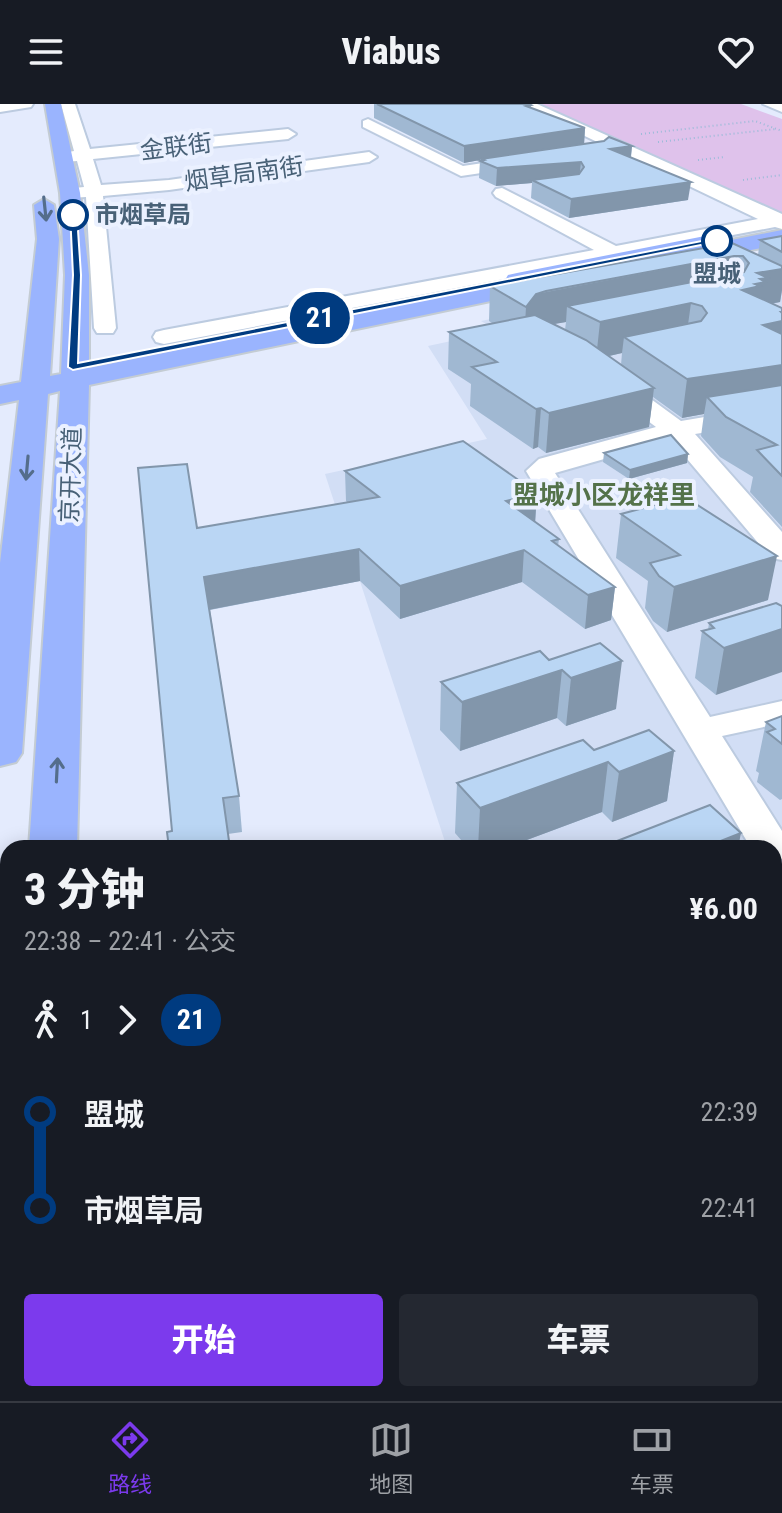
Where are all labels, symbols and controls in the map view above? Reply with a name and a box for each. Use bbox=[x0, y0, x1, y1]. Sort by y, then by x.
icon: menu bbox=[24, 30, 68, 74]
icon: heart bbox=[714, 30, 758, 74]
text: Viabus bbox=[342, 31, 440, 73]
street label: 金联街 bbox=[139, 129, 213, 165]
street label: 烟草局南街 bbox=[183, 152, 305, 196]
one-way arrow bbox=[37, 195, 52, 222]
marker: 市烟草局 bbox=[58, 200, 88, 230]
place label: 市烟草局 bbox=[95, 201, 191, 229]
marker: 盟城 bbox=[702, 226, 732, 256]
place label: 盟城 bbox=[693, 260, 741, 288]
line badge: 21 bbox=[284, 292, 356, 344]
text: 21 bbox=[306, 301, 334, 334]
street label: 京开大道 bbox=[55, 427, 87, 523]
one-way arrow bbox=[19, 454, 34, 481]
district label: 盟城小区龙祥里 bbox=[513, 480, 695, 510]
one-way arrow bbox=[50, 757, 65, 784]
text: 3 分钟 bbox=[24, 864, 145, 916]
text: ¥6.00 bbox=[690, 891, 758, 926]
text: 22:38 – 22:41 · 公交 bbox=[24, 926, 236, 956]
icon: walk bbox=[24, 998, 68, 1042]
icon: forward bbox=[105, 998, 149, 1042]
text: 21 bbox=[177, 1003, 205, 1036]
text: 1 bbox=[80, 1005, 93, 1035]
text: 盟城 bbox=[84, 1097, 144, 1132]
text: 22:39 bbox=[701, 1097, 758, 1127]
text: 市烟草局 bbox=[84, 1193, 204, 1228]
text: 22:41 bbox=[701, 1193, 758, 1223]
button: 开始 bbox=[24, 1294, 383, 1386]
button: 车票 bbox=[399, 1294, 758, 1386]
tab: 路线 bbox=[108, 1418, 152, 1498]
tab: 地图 bbox=[369, 1418, 413, 1498]
tab: 车票 bbox=[630, 1418, 674, 1498]

